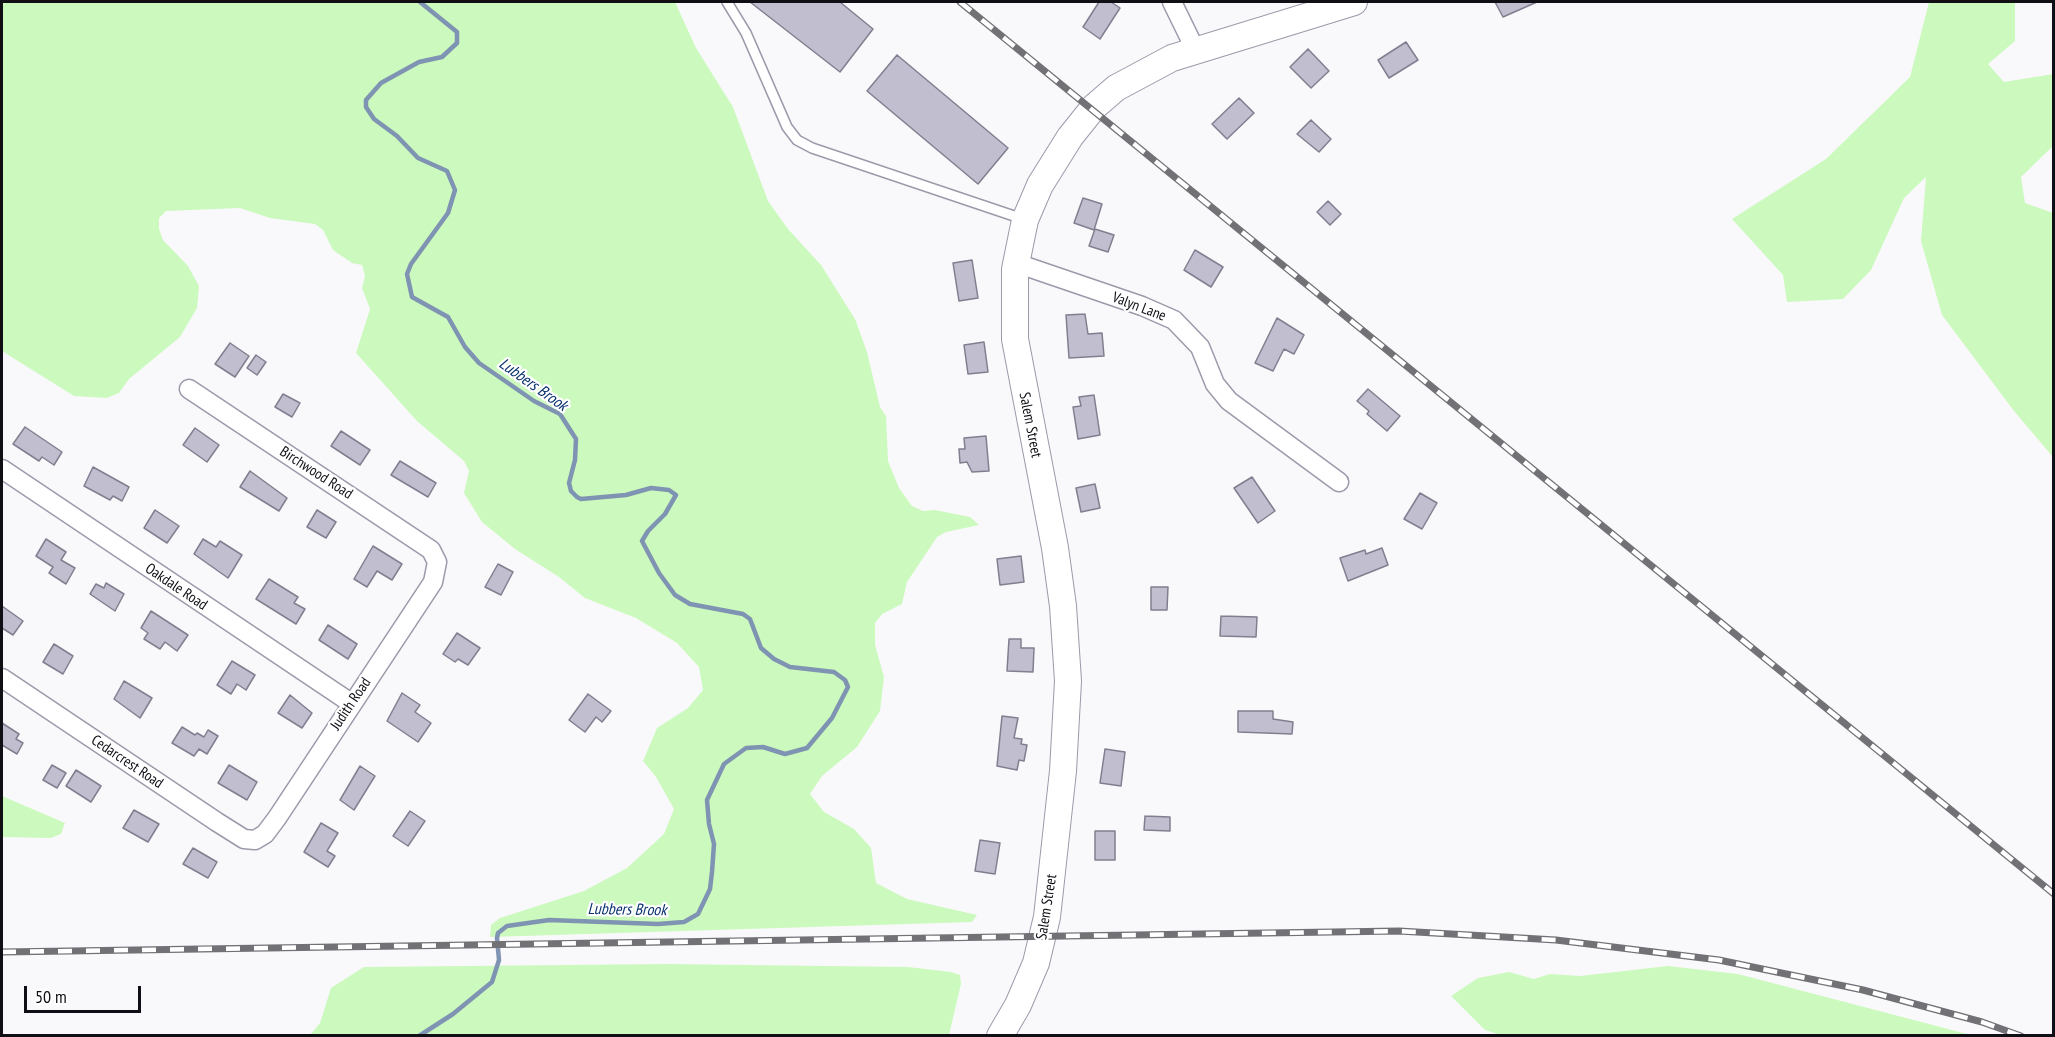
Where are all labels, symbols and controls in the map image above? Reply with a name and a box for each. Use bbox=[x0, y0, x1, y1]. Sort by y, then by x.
street label: Valyn Lane bbox=[1110, 289, 1168, 325]
water label: Lubbers Brook bbox=[495, 354, 571, 416]
street label: Salem Street bbox=[1015, 391, 1045, 459]
street label: Birchwood Road bbox=[276, 443, 356, 503]
street label: Oakdale Road bbox=[142, 560, 210, 614]
street label: Judith Road bbox=[327, 674, 375, 734]
street label: Cedarcrest Road bbox=[88, 731, 166, 793]
street label: Salem Street bbox=[1033, 873, 1061, 941]
water label: Lubbers Brook bbox=[587, 900, 667, 920]
scale bar bbox=[27, 974, 144, 1012]
text: 50 m bbox=[35, 985, 67, 1008]

